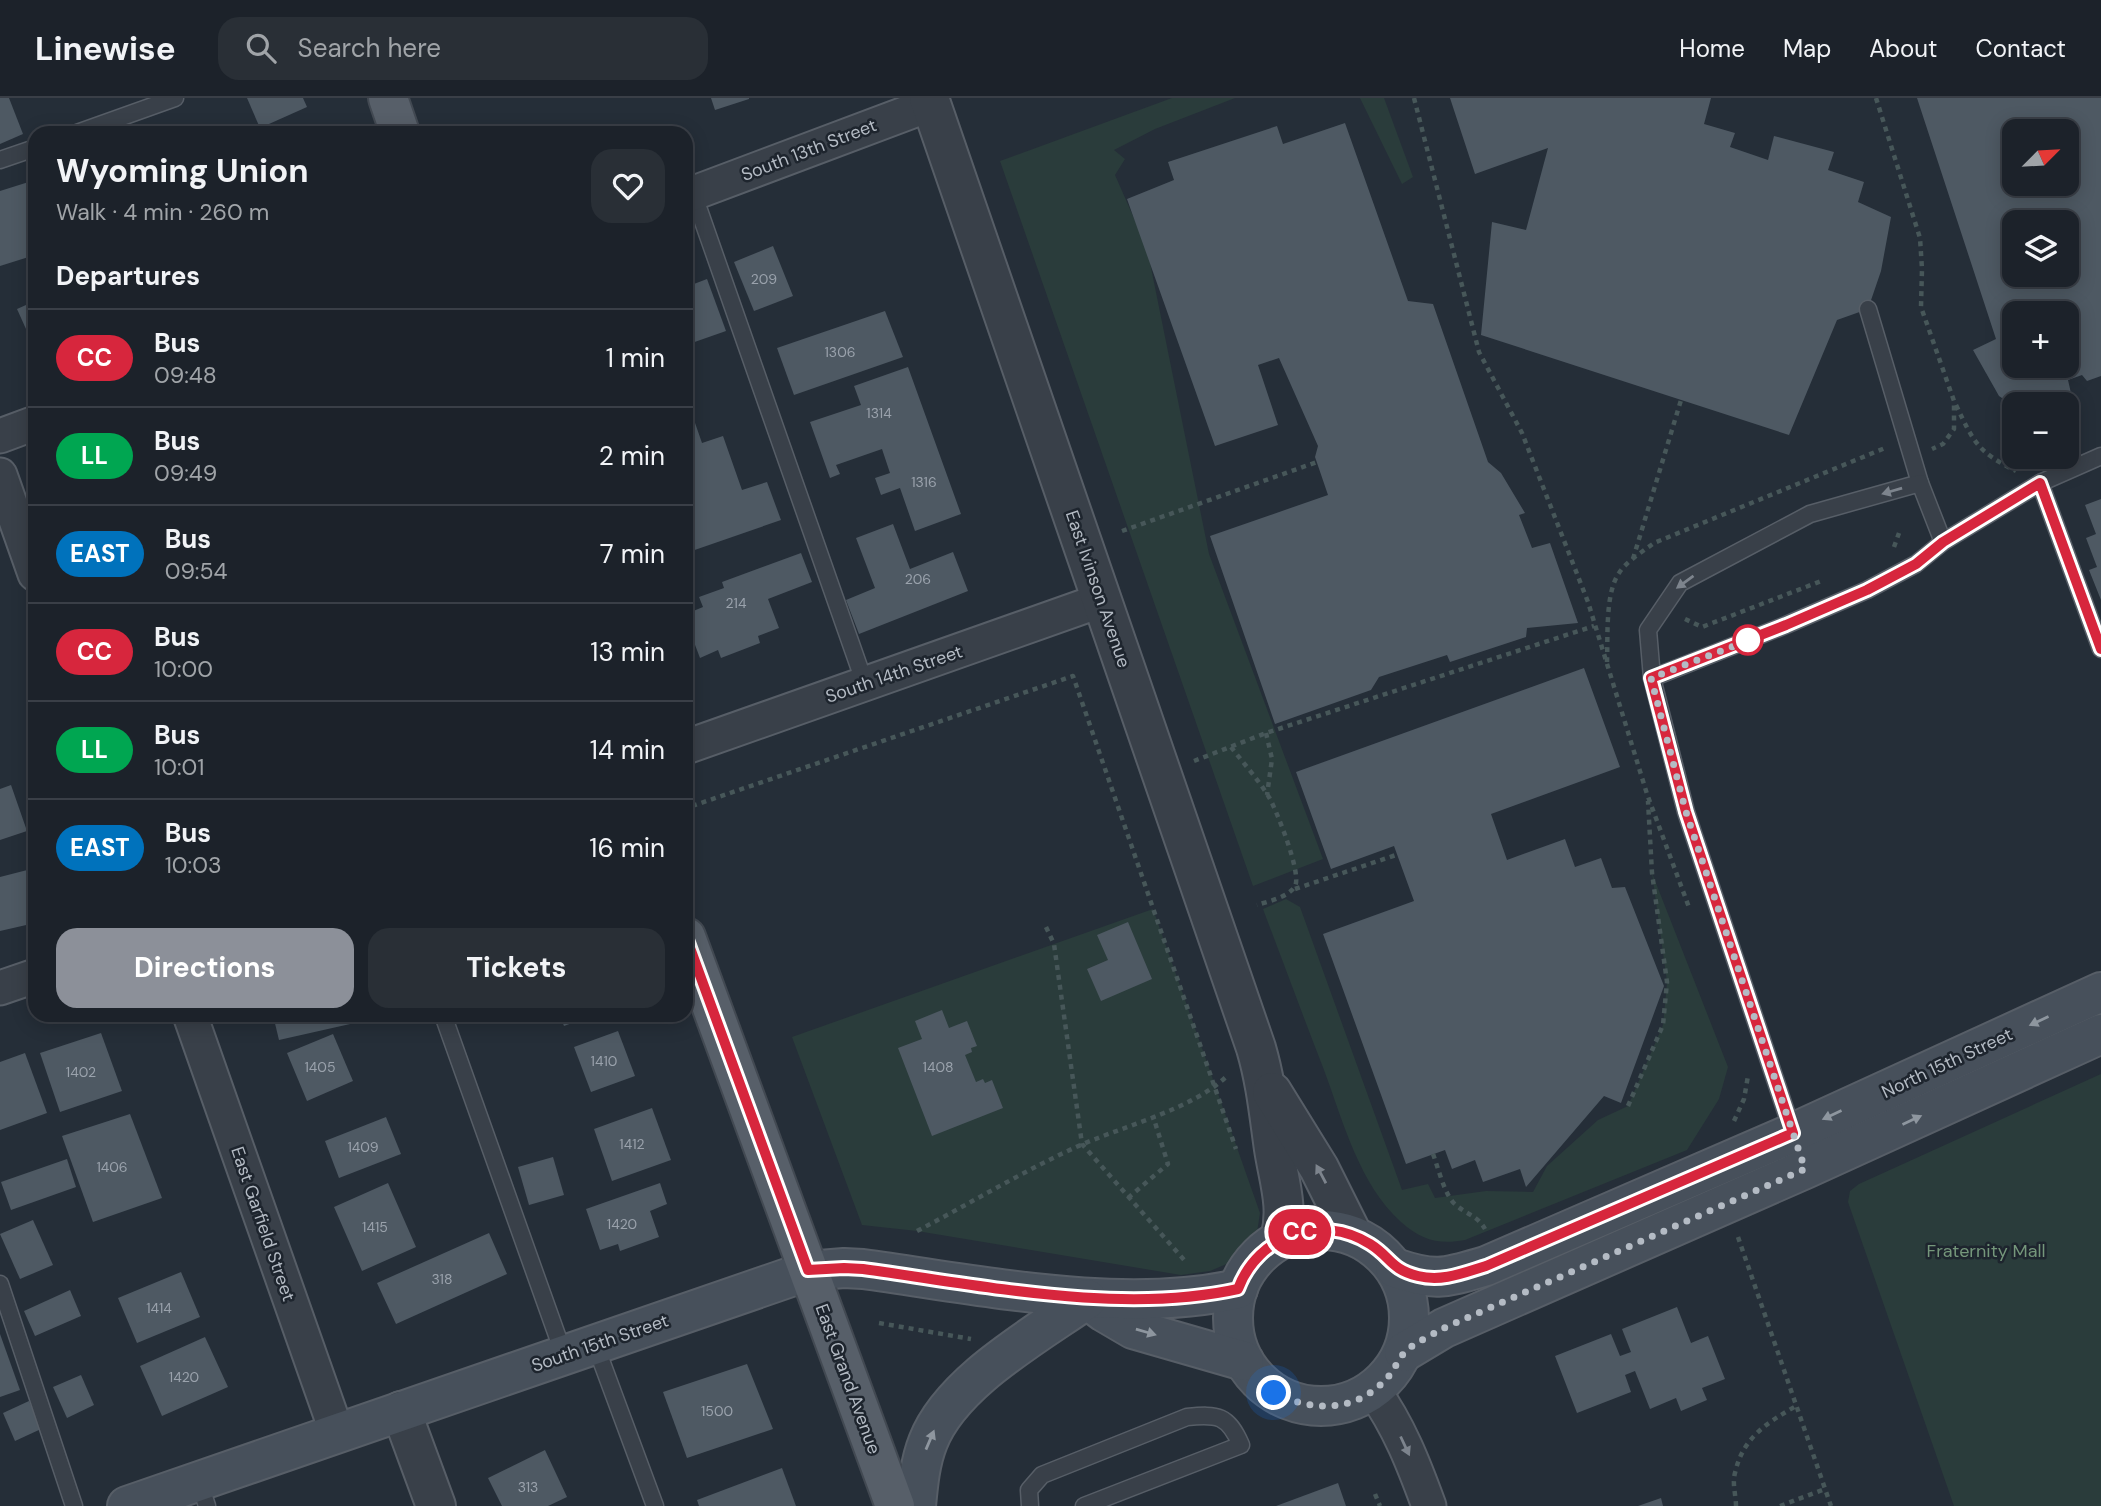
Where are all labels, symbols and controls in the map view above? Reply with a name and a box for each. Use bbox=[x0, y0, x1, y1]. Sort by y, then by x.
search box bbox=[218, 17, 708, 80]
text: Linewise bbox=[35, 27, 176, 70]
icon: search bbox=[242, 29, 280, 67]
text: Search here bbox=[298, 31, 441, 65]
text: Home bbox=[1679, 33, 1745, 64]
text: Map bbox=[1783, 33, 1831, 64]
text: About bbox=[1869, 33, 1938, 64]
text: Contact bbox=[1976, 33, 2066, 64]
street label: South 13th Street bbox=[738, 113, 880, 187]
north arrow bbox=[2002, 119, 2079, 196]
map controls bbox=[2002, 119, 2079, 469]
text: Wyoming Union bbox=[56, 149, 309, 192]
button: heart bbox=[591, 149, 665, 223]
text: Walk · 4 min · 260 m bbox=[56, 197, 269, 227]
button: layers bbox=[2002, 210, 2079, 287]
text: Departures bbox=[56, 259, 200, 293]
house number: 209 bbox=[751, 270, 777, 288]
button: + bbox=[2002, 301, 2079, 378]
text: Bus bbox=[154, 326, 200, 360]
text: 1 min bbox=[606, 341, 665, 375]
text: CC bbox=[77, 342, 112, 373]
house number: 1306 bbox=[824, 343, 856, 361]
text: 09:48 bbox=[154, 360, 217, 390]
button: − bbox=[2002, 392, 2079, 469]
house number: 1314 bbox=[866, 404, 892, 422]
text: Bus bbox=[154, 424, 200, 458]
text: 2 min bbox=[599, 439, 665, 473]
text: LL bbox=[81, 440, 108, 471]
text: 09:49 bbox=[154, 458, 217, 488]
house number: 1316 bbox=[911, 473, 937, 491]
one-way arrow bbox=[1881, 486, 1903, 497]
street label: East Ivinson Avenue bbox=[1060, 507, 1136, 671]
text: Bus bbox=[165, 522, 211, 556]
text: 7 min bbox=[600, 537, 665, 571]
text: EAST bbox=[70, 538, 130, 569]
text: 09:54 bbox=[165, 556, 228, 586]
house number: 206 bbox=[905, 570, 931, 588]
one-way arrow bbox=[1676, 575, 1695, 589]
house number: 214 bbox=[726, 594, 747, 612]
text: Bus bbox=[154, 620, 200, 654]
unlabelled marker bbox=[1733, 625, 1763, 655]
text: 13 min bbox=[590, 635, 665, 669]
text: CC bbox=[77, 636, 112, 667]
street label: South 14th Street bbox=[822, 639, 966, 709]
text: 10:00 bbox=[154, 654, 213, 684]
text: Bus bbox=[154, 718, 200, 752]
text: 14 min bbox=[590, 733, 665, 767]
text: LL bbox=[81, 734, 108, 765]
text: 10:01 bbox=[154, 752, 204, 782]
text: Bus bbox=[165, 816, 211, 850]
text: 16 min bbox=[589, 831, 665, 865]
text: EAST bbox=[70, 832, 130, 863]
text: 10:03 bbox=[165, 850, 222, 880]
button: Directions bbox=[56, 928, 354, 1008]
button: Tickets bbox=[368, 928, 665, 1008]
one-way arrow bbox=[2029, 1015, 2049, 1027]
street label: North 15th Street bbox=[1878, 1022, 2016, 1104]
house number: 1410 bbox=[591, 1052, 617, 1070]
house number: 1405 bbox=[305, 1058, 335, 1076]
house number: 1408 bbox=[923, 1058, 953, 1076]
house number: 1402 bbox=[66, 1063, 96, 1081]
one-way arrow bbox=[1822, 1110, 1842, 1121]
one-way arrow bbox=[1901, 1114, 1922, 1125]
house number: 1412 bbox=[619, 1135, 645, 1153]
house number: 1409 bbox=[347, 1138, 379, 1156]
street label: East Garfield Street bbox=[225, 1144, 301, 1304]
house number: 1406 bbox=[96, 1158, 128, 1176]
one-way arrow bbox=[1316, 1163, 1328, 1183]
line badge: CC bbox=[1268, 1209, 1332, 1255]
house number: 1420 bbox=[607, 1215, 637, 1233]
text: CC bbox=[1282, 1216, 1318, 1247]
house number: 1415 bbox=[362, 1218, 388, 1236]
park label: Fraternity Mall bbox=[1927, 1239, 2045, 1263]
house number: 318 bbox=[432, 1270, 452, 1288]
house number: 1414 bbox=[146, 1299, 172, 1317]
street label: East Grand Avenue bbox=[810, 1301, 886, 1457]
street label: South 15th Street bbox=[528, 1308, 672, 1378]
one-way arrow bbox=[1135, 1328, 1156, 1338]
house number: 1420 bbox=[169, 1368, 199, 1386]
your location bbox=[1256, 1375, 1291, 1410]
house number: 1500 bbox=[701, 1402, 733, 1420]
one-way arrow bbox=[925, 1429, 936, 1450]
one-way arrow bbox=[1399, 1436, 1411, 1456]
house number: 313 bbox=[518, 1478, 538, 1496]

